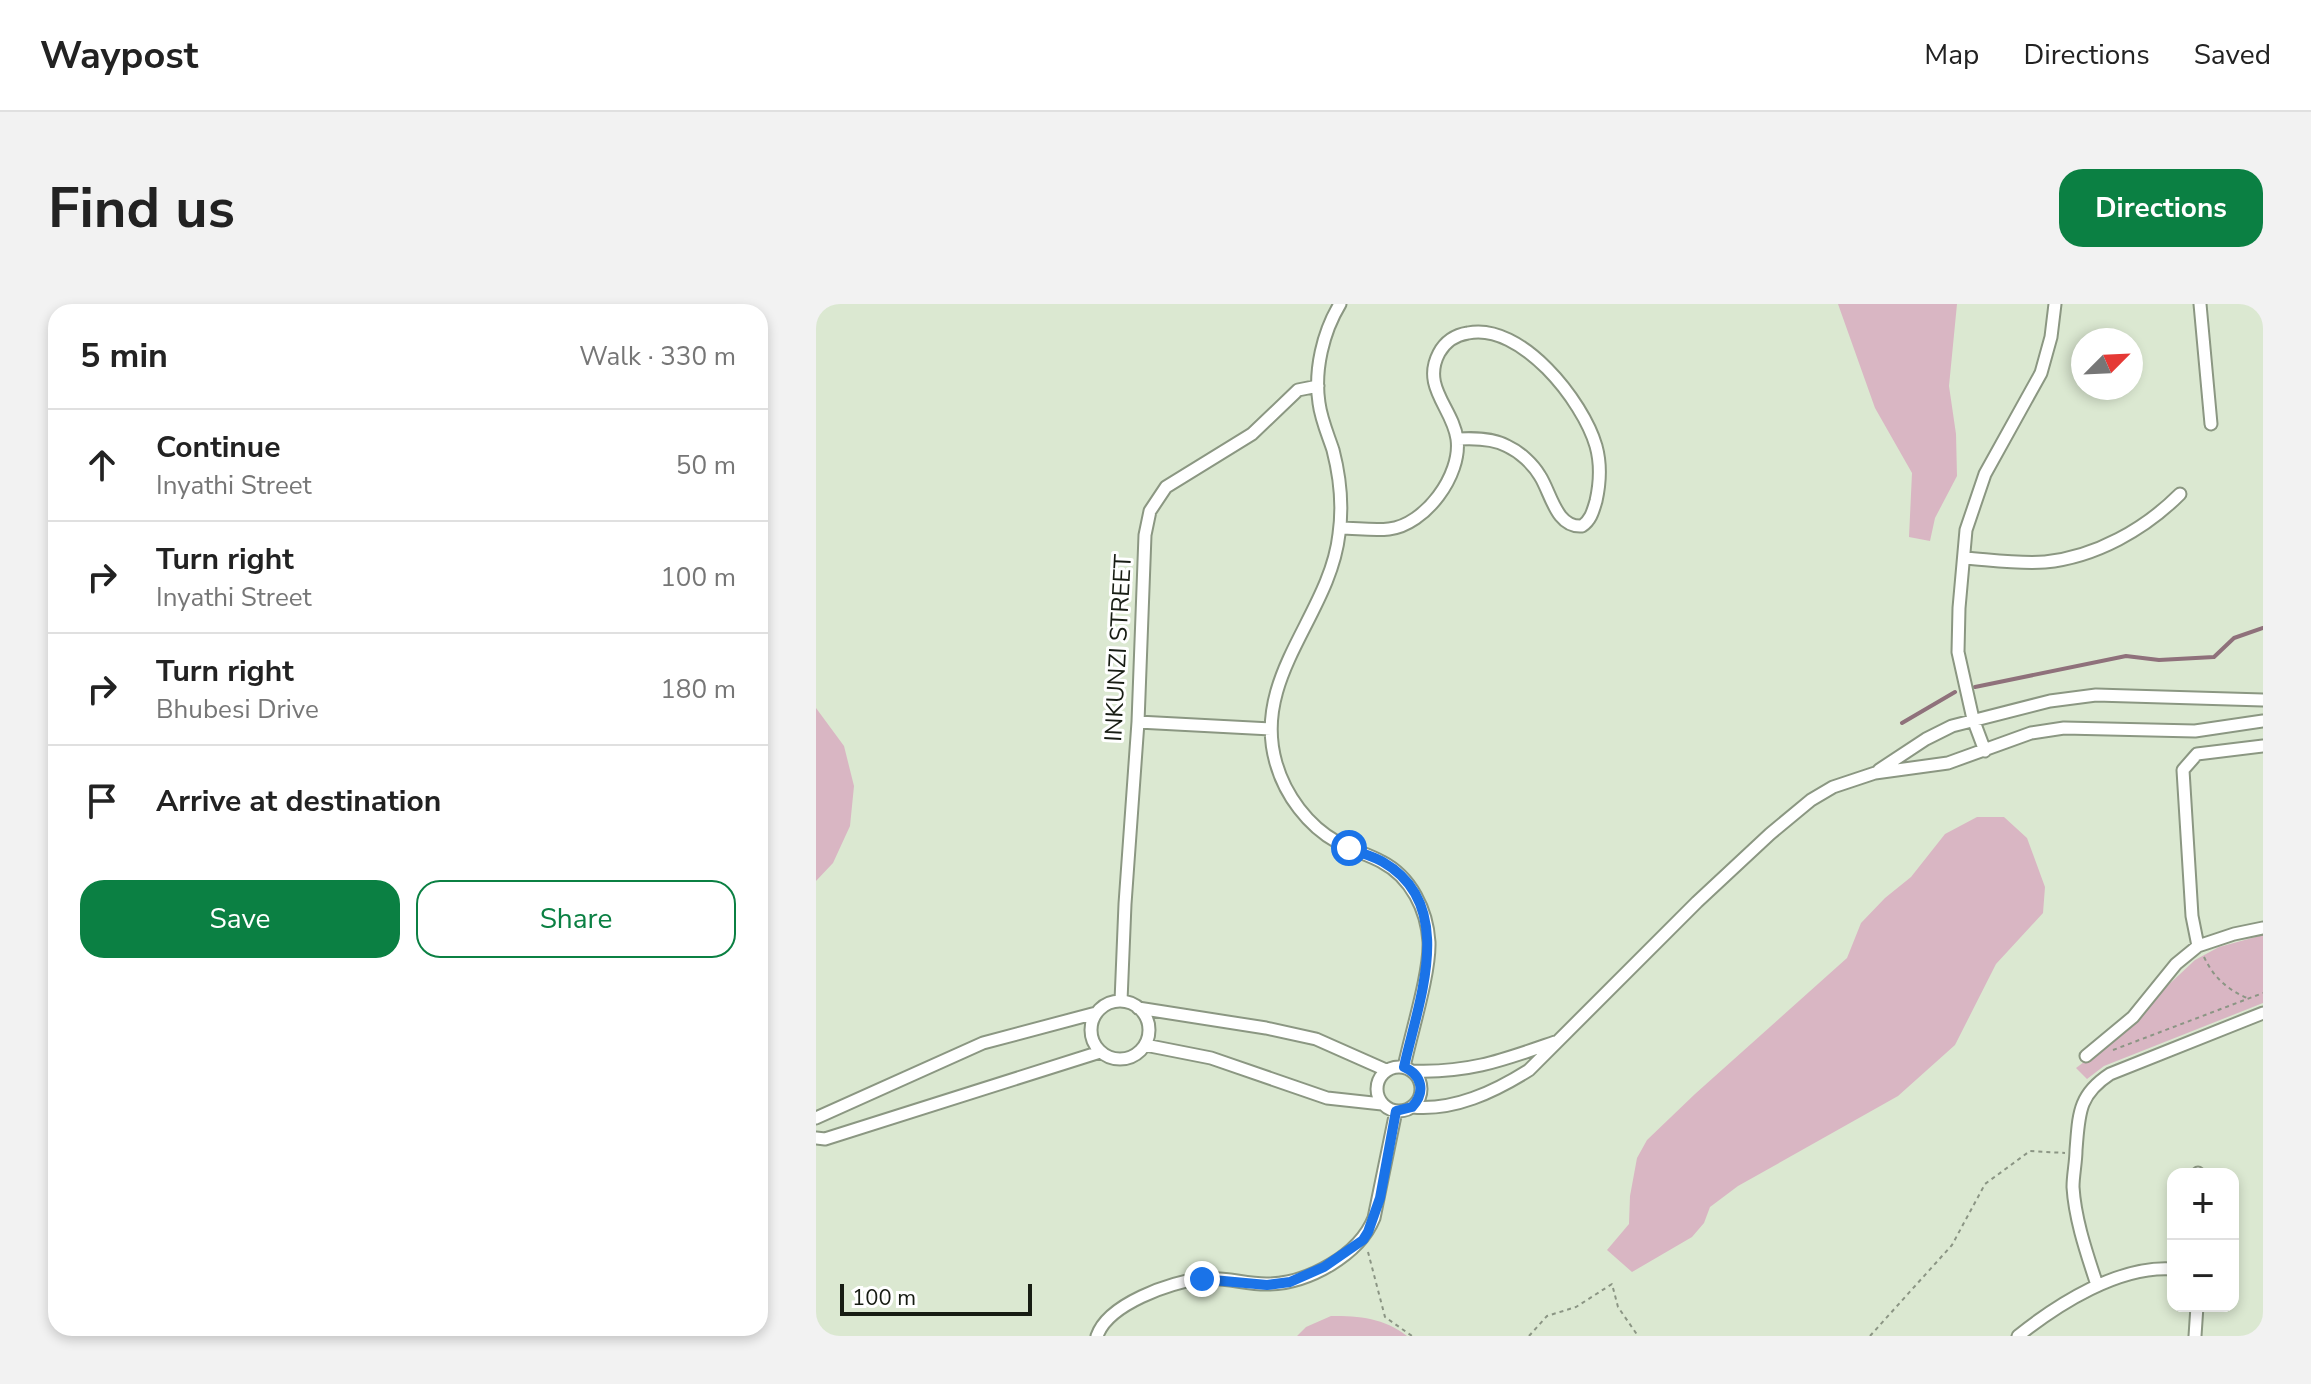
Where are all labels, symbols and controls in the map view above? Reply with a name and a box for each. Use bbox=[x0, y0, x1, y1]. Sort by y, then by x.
text: Waypost bbox=[40, 30, 198, 81]
text: Map bbox=[1924, 36, 1979, 74]
text: Directions bbox=[2023, 36, 2150, 74]
text: Saved bbox=[2194, 36, 2271, 74]
button: Directions bbox=[2059, 169, 2263, 247]
text: Find us bbox=[48, 170, 235, 247]
north arrow bbox=[2071, 328, 2143, 400]
text: 5 min bbox=[80, 333, 168, 379]
text: Walk · 330 m bbox=[579, 339, 736, 374]
text: Continue bbox=[156, 427, 281, 468]
icon: ahead bbox=[80, 443, 124, 487]
text: 50 m bbox=[676, 448, 736, 483]
text: Inyathi Street bbox=[156, 468, 312, 503]
text: Turn right bbox=[156, 539, 294, 580]
street label: INKUNZI STREET bbox=[1097, 553, 1139, 742]
icon: right bbox=[80, 555, 124, 599]
text: 100 m bbox=[660, 560, 736, 595]
text: Inyathi Street bbox=[156, 580, 312, 615]
text: Turn right bbox=[156, 651, 294, 692]
icon: right bbox=[80, 667, 124, 711]
text: 180 m bbox=[660, 672, 736, 707]
text: Bhubesi Drive bbox=[156, 692, 319, 727]
icon: arrive bbox=[80, 779, 124, 823]
text: Arrive at destination bbox=[156, 781, 441, 822]
route start bbox=[1331, 830, 1367, 866]
button: Save bbox=[80, 880, 400, 958]
button: Share bbox=[416, 880, 736, 958]
map controls bbox=[2167, 1168, 2239, 1312]
button: + bbox=[2167, 1168, 2239, 1240]
button: − bbox=[2167, 1240, 2239, 1312]
route end bbox=[1184, 1261, 1220, 1297]
scale bar bbox=[840, 1280, 1032, 1316]
text: 100 m bbox=[852, 1283, 916, 1313]

